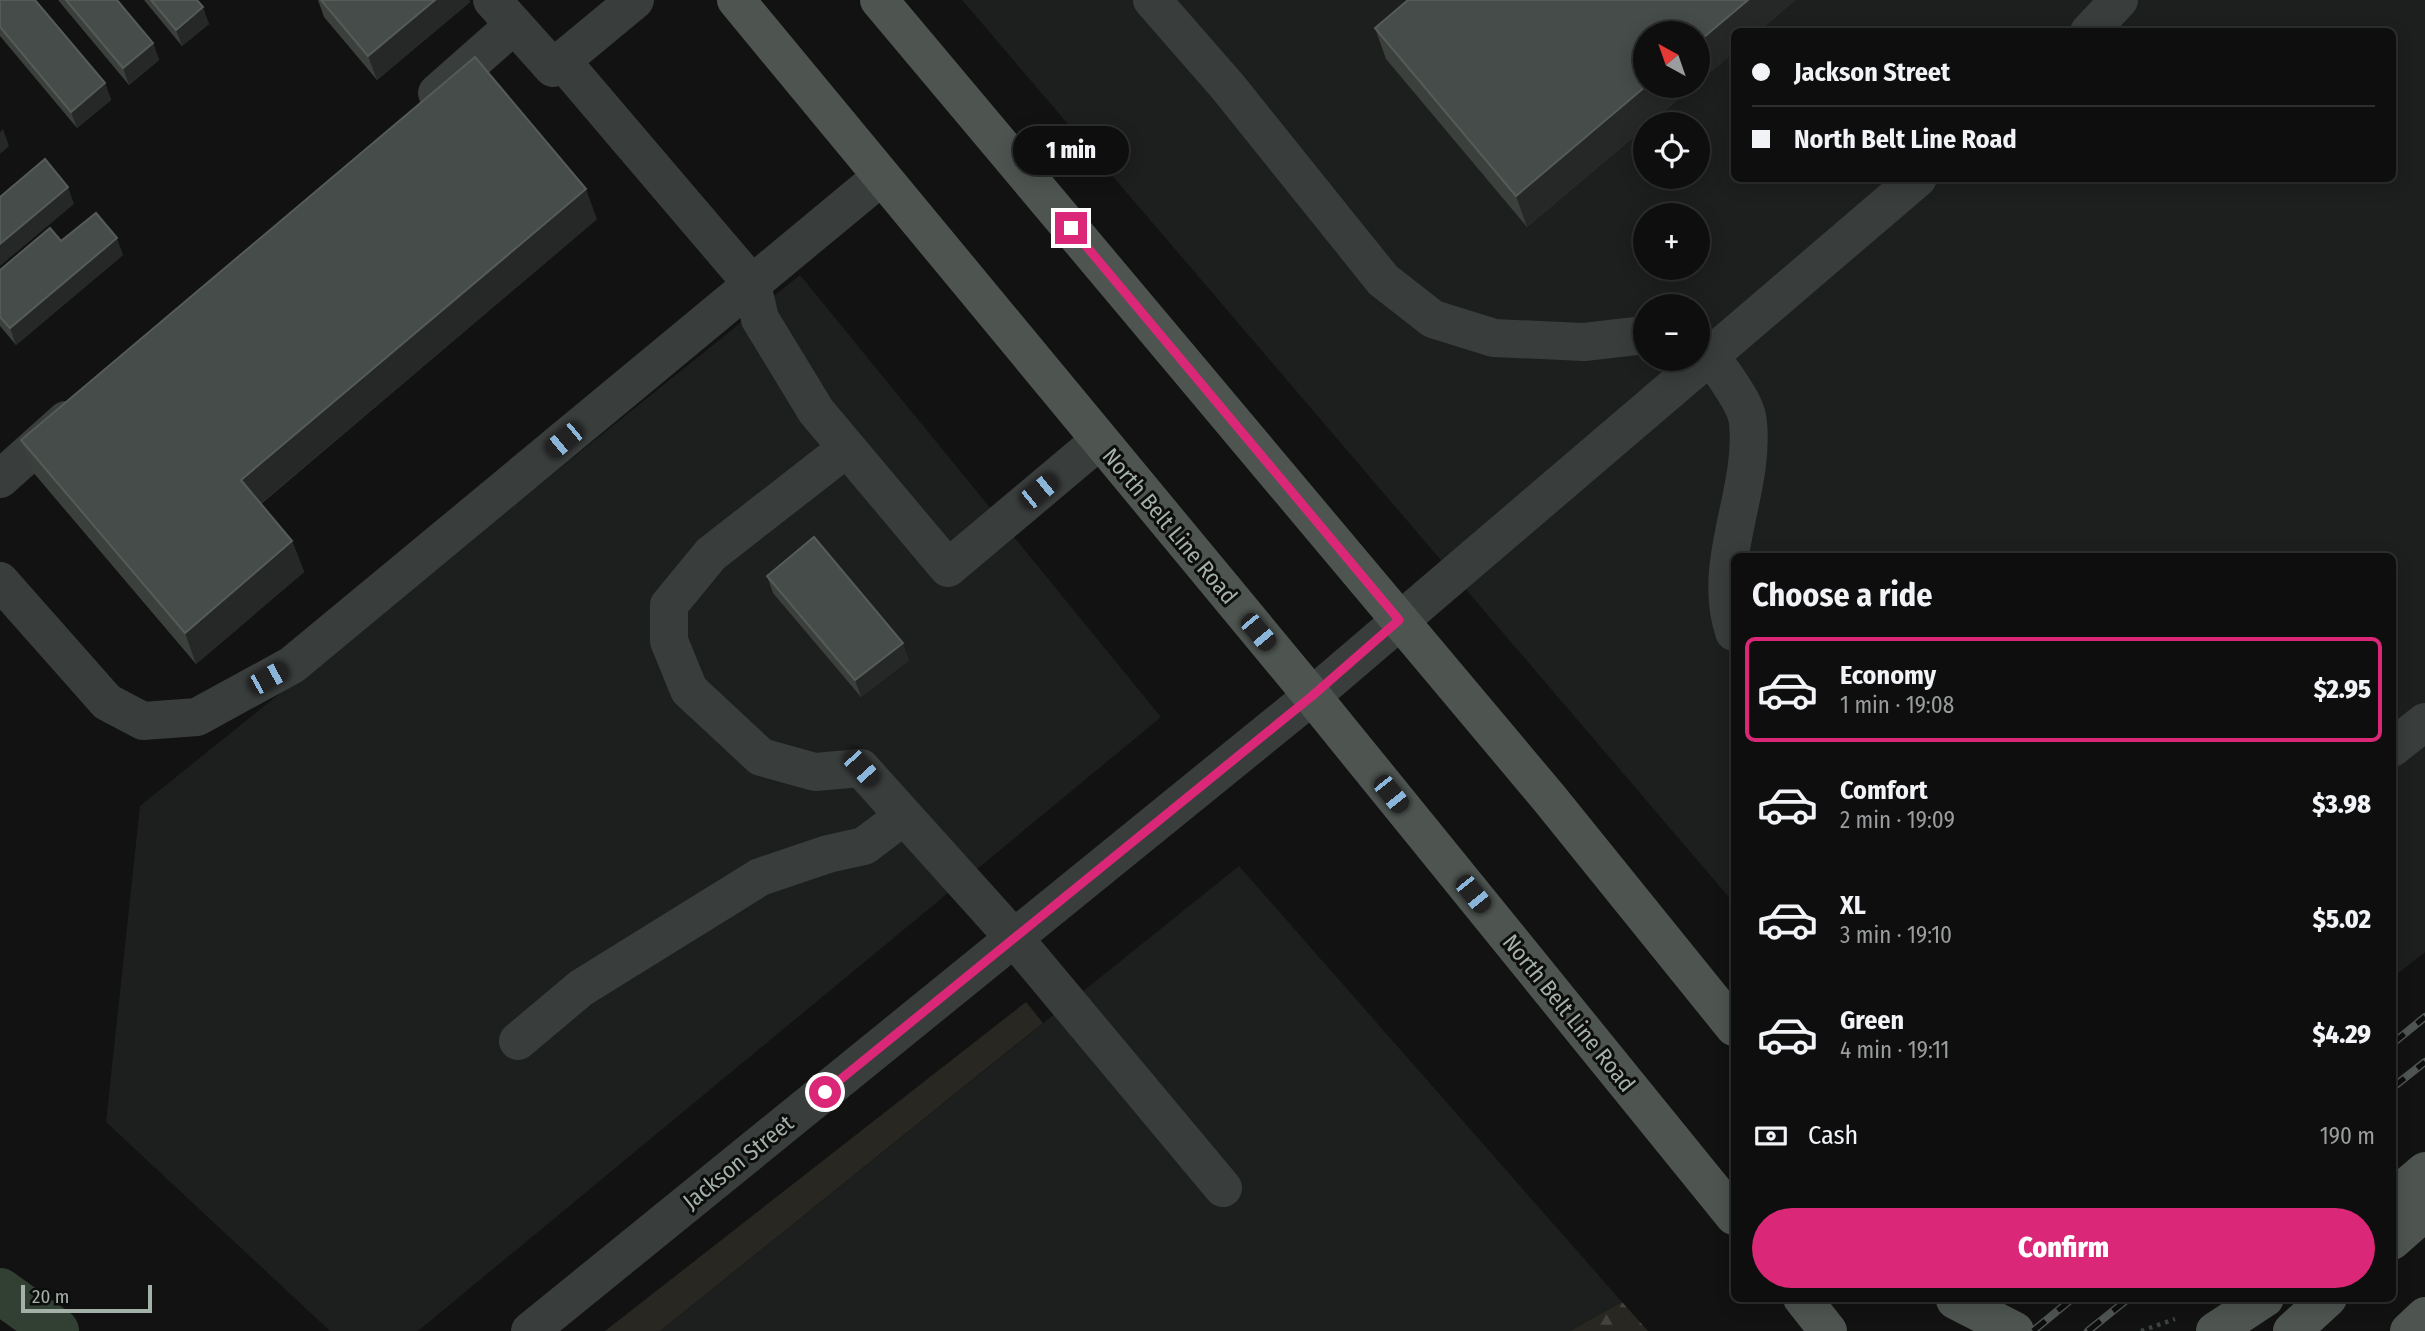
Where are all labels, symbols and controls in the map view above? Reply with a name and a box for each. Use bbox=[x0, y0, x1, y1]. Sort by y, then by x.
north arrow bbox=[1633, 21, 1710, 98]
map controls bbox=[1633, 21, 1710, 371]
text: Jackson Street bbox=[1794, 57, 1950, 88]
button: locate bbox=[1633, 112, 1710, 189]
text: North Belt Line Road bbox=[1794, 124, 2017, 155]
callout: 1 min bbox=[1013, 126, 1129, 176]
text: 1 min bbox=[1046, 136, 1096, 164]
button: + bbox=[1633, 203, 1710, 280]
route end bbox=[1055, 212, 1087, 244]
button: − bbox=[1633, 294, 1710, 371]
car bbox=[542, 418, 587, 462]
street label: North Belt Line Road bbox=[1097, 442, 1243, 610]
car bbox=[1017, 470, 1062, 512]
text: Choose a ride bbox=[1752, 576, 1933, 614]
car bbox=[1237, 609, 1280, 655]
icon: car bbox=[1756, 658, 1819, 721]
car bbox=[245, 659, 292, 697]
text: Economy bbox=[1840, 660, 1936, 691]
text: $2.95 bbox=[2314, 674, 2371, 705]
text: 1 min · 19:08 bbox=[1840, 691, 1954, 719]
car bbox=[840, 745, 883, 791]
car bbox=[1370, 771, 1413, 817]
icon: car bbox=[1756, 773, 1819, 836]
text: Comfort bbox=[1840, 775, 1928, 806]
text: $3.98 bbox=[2312, 789, 2371, 820]
text: 2 min · 19:09 bbox=[1840, 806, 1955, 834]
car bbox=[1452, 871, 1495, 917]
icon: car bbox=[1756, 888, 1819, 951]
text: XL bbox=[1840, 890, 1866, 921]
text: $5.02 bbox=[2313, 904, 2371, 935]
text: 3 min · 19:10 bbox=[1840, 921, 1952, 949]
street label: North Belt Line Road bbox=[1497, 929, 1641, 1097]
icon: car bbox=[1756, 1003, 1819, 1066]
text: Green bbox=[1840, 1005, 1904, 1036]
text: $4.29 bbox=[2312, 1019, 2371, 1050]
text: 4 min · 19:11 bbox=[1840, 1036, 1950, 1064]
route start bbox=[809, 1076, 841, 1108]
street label: Jackson Street bbox=[677, 1109, 799, 1215]
icon: cash bbox=[1752, 1117, 1790, 1155]
text: Cash bbox=[1808, 1120, 1858, 1151]
text: 190 m bbox=[2320, 1122, 2375, 1150]
button: Confirm bbox=[1752, 1208, 2375, 1288]
scale bar bbox=[21, 1282, 152, 1314]
text: 20 m bbox=[32, 1285, 69, 1308]

